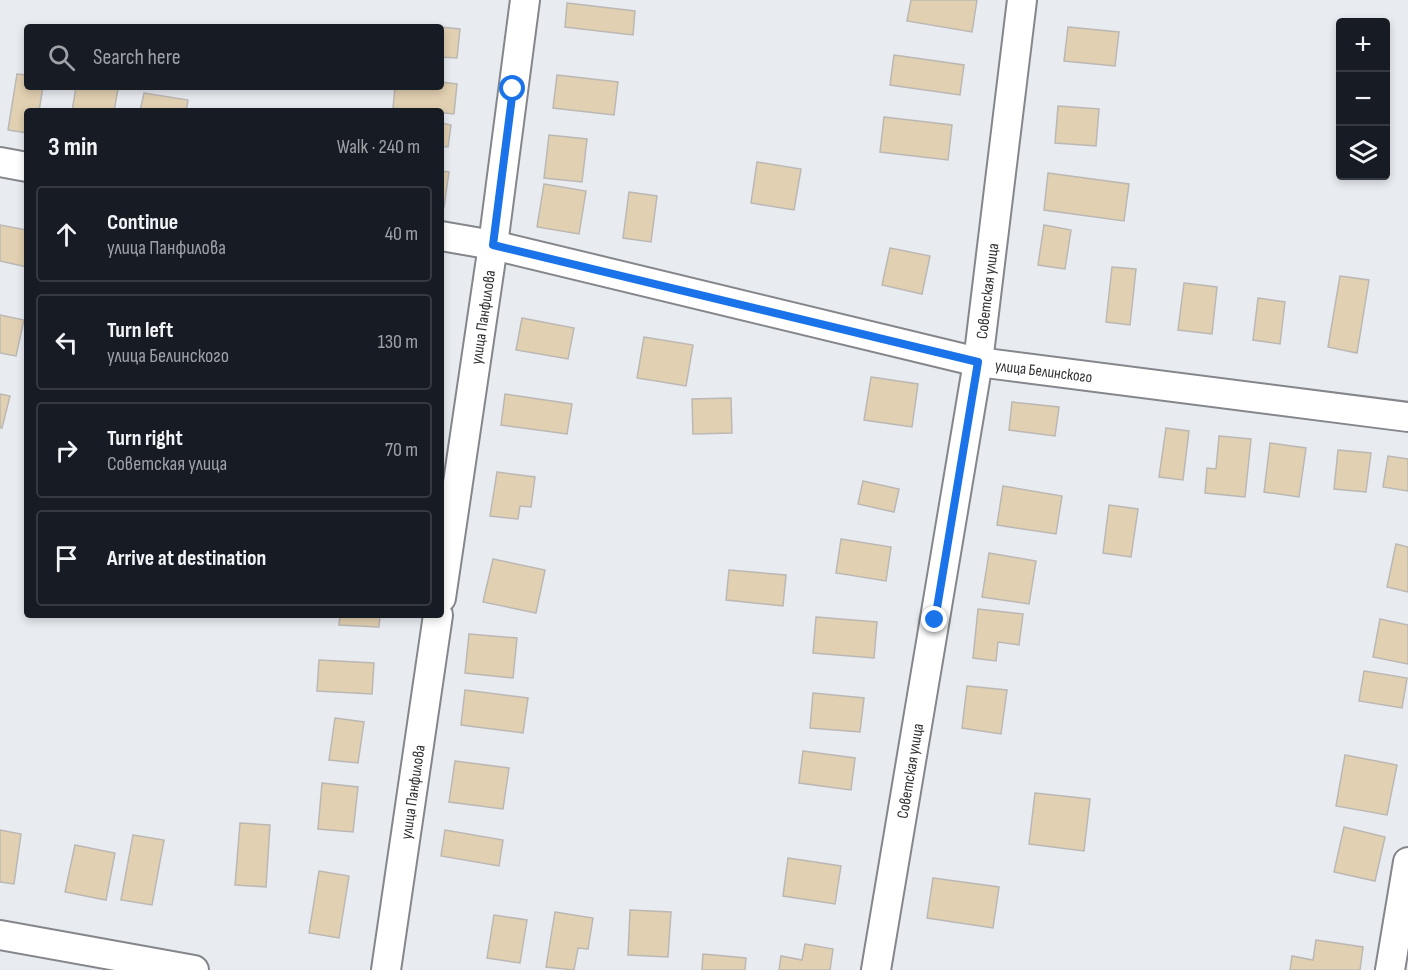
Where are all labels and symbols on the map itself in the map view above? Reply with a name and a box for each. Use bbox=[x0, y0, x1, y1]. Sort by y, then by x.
route start bbox=[499, 75, 525, 101]
street label: Советская улица bbox=[973, 242, 1003, 340]
street label: улица Панфилова bbox=[468, 269, 500, 366]
street label: улица Белинского bbox=[994, 356, 1093, 388]
route end bbox=[921, 606, 947, 632]
street label: Советская улица bbox=[894, 722, 928, 820]
street label: улица Панфилова bbox=[397, 744, 430, 841]

